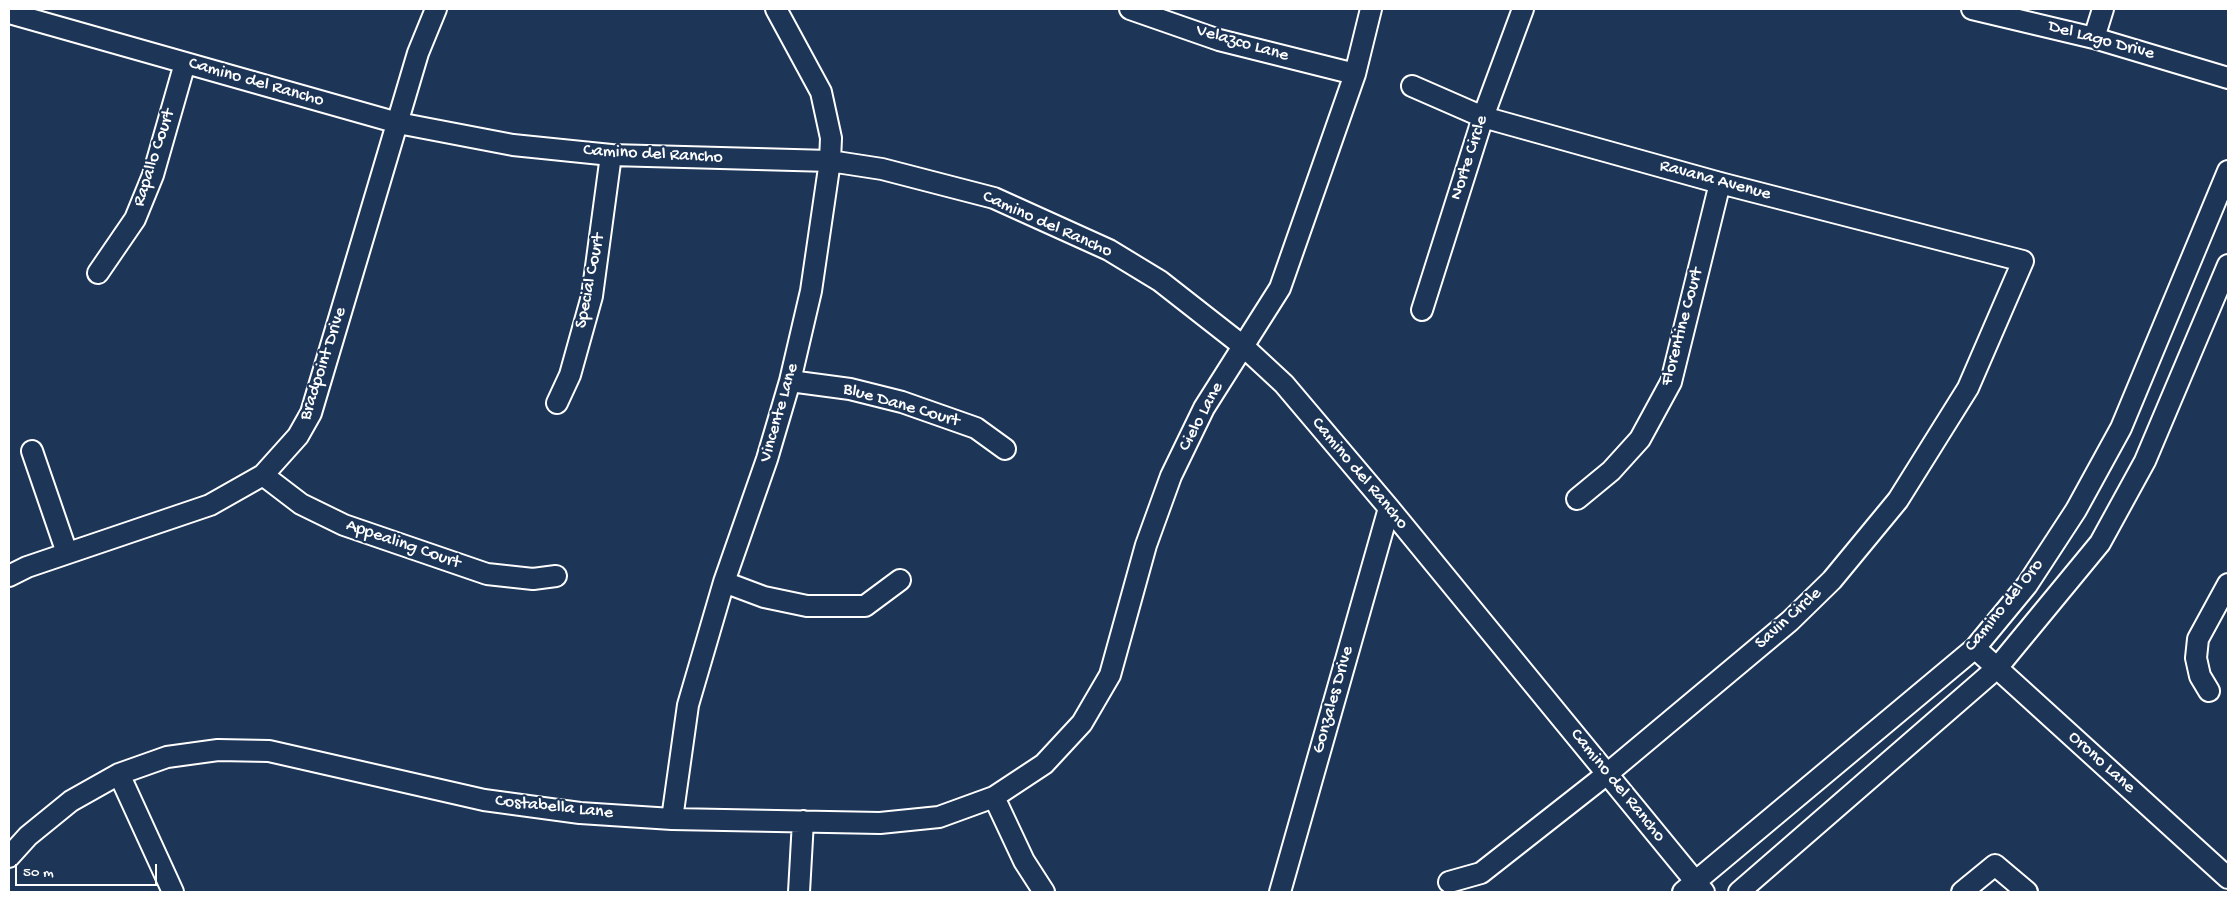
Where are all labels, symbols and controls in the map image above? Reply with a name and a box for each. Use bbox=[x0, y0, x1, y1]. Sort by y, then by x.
street label: Del Lago Drive bbox=[2046, 16, 2156, 66]
street label: Velazco Lane bbox=[1193, 20, 1291, 68]
street label: Camino del Rancho bbox=[186, 53, 326, 113]
street label: Rapallo Court bbox=[129, 107, 181, 209]
street label: Norte Circle bbox=[1446, 113, 1494, 203]
street label: Camino del Rancho bbox=[583, 141, 723, 169]
street label: Ravana Avenue bbox=[1657, 156, 1773, 206]
street label: Camino del Rancho bbox=[979, 187, 1115, 263]
street label: Special Court bbox=[571, 232, 611, 330]
street label: Florentine Court bbox=[1657, 266, 1709, 388]
street label: Bradpoint Drive bbox=[296, 305, 352, 423]
street label: Vincente Lane bbox=[756, 361, 804, 465]
street label: Blue Dane Court bbox=[840, 379, 962, 433]
street label: Cielo Lane bbox=[1175, 379, 1229, 455]
street label: Camino del Rancho bbox=[1306, 414, 1412, 534]
street label: Appealing Court bbox=[343, 515, 463, 575]
street label: Camino del Oro bbox=[1961, 555, 2049, 657]
street label: Savin Circle bbox=[1751, 583, 1827, 655]
street label: Gonzales Drive bbox=[1308, 644, 1360, 756]
street label: Camino del Rancho bbox=[1565, 725, 1669, 847]
street label: Orono Lane bbox=[2063, 727, 2139, 799]
street label: Costabella Lane bbox=[494, 791, 614, 825]
scale bar bbox=[18, 854, 160, 886]
text: 50 m bbox=[23, 864, 54, 882]

